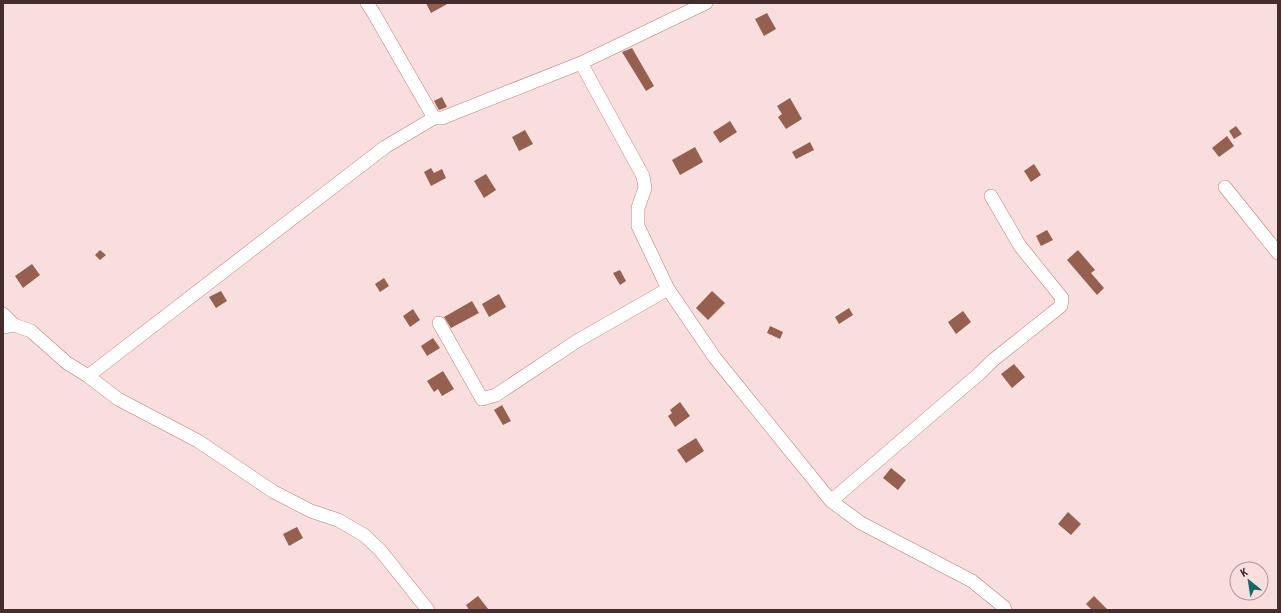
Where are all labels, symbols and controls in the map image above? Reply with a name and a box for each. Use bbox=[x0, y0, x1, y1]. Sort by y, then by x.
north arrow bbox=[1229, 561, 1269, 601]
text: K bbox=[1238, 565, 1251, 580]

